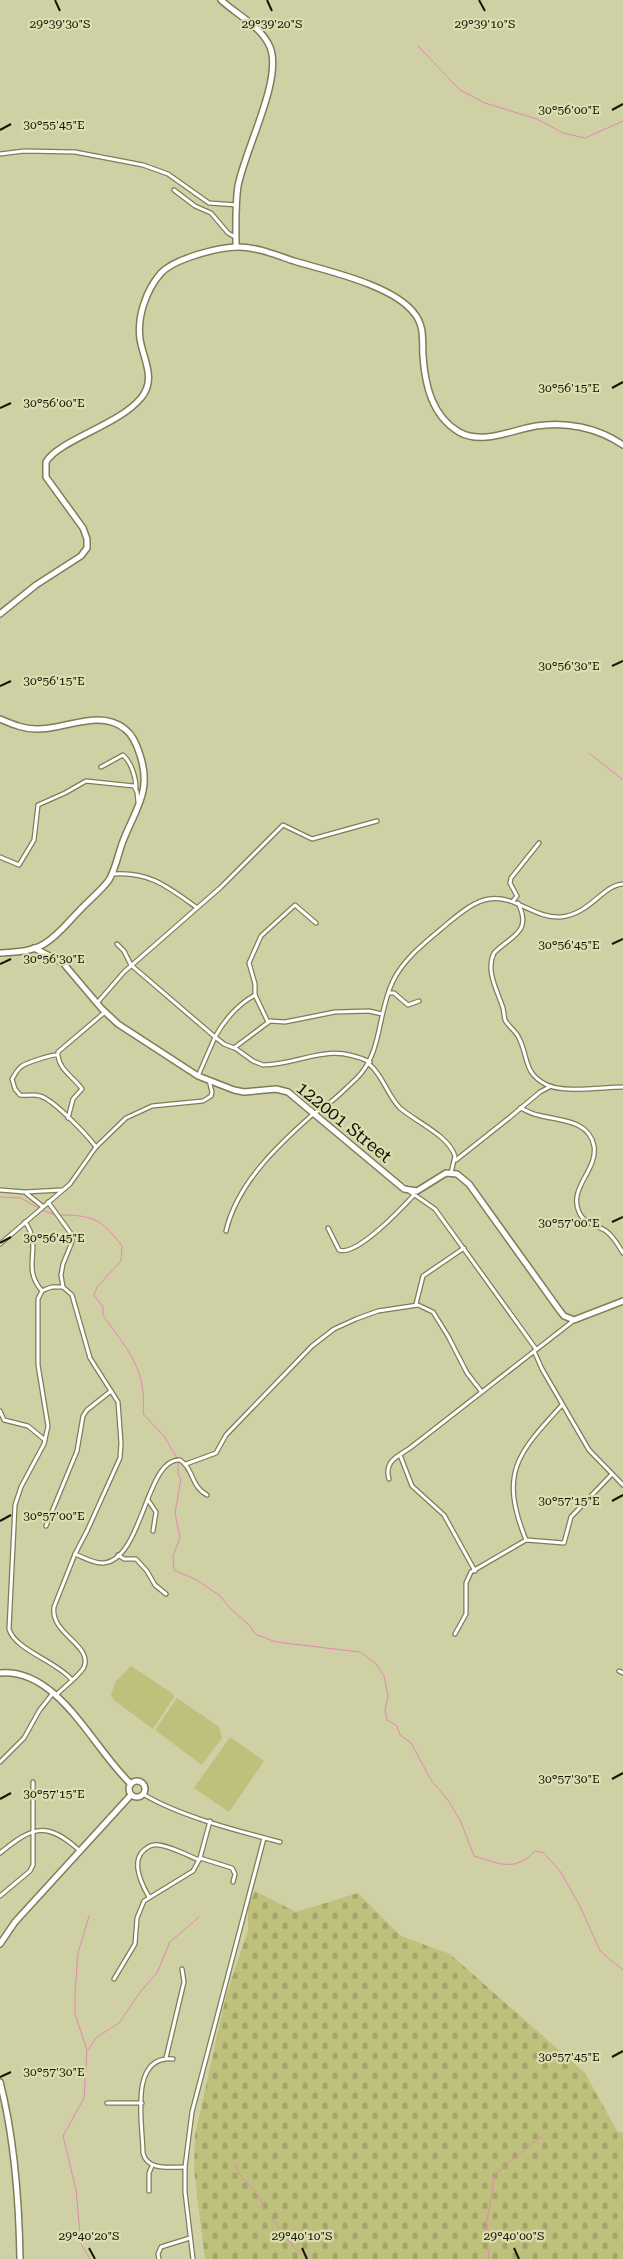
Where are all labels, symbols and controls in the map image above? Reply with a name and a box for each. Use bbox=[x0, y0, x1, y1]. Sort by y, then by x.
text: 29°39'30"S bbox=[30, 17, 90, 31]
text: 29°39'20"S bbox=[242, 17, 302, 31]
text: 29°39'10"S bbox=[455, 17, 515, 31]
text: 30°56'00"E bbox=[538, 103, 600, 117]
text: 30°55'45"E bbox=[23, 118, 85, 132]
text: 30°56'15"E bbox=[538, 381, 600, 395]
text: 30°56'00"E bbox=[23, 396, 85, 410]
text: 30°56'30"E bbox=[538, 659, 600, 673]
text: 30°56'15"E bbox=[23, 674, 85, 688]
text: 30°56'45"E bbox=[538, 938, 600, 952]
text: 30°56'30"E bbox=[23, 952, 85, 966]
street label: 122001 Street bbox=[292, 1077, 396, 1167]
text: 30°57'00"E bbox=[538, 1216, 600, 1230]
text: 30°56'45"E bbox=[23, 1231, 85, 1245]
text: 30°57'15"E bbox=[538, 1494, 600, 1508]
text: 30°57'00"E bbox=[23, 1509, 85, 1523]
text: 30°57'30"E bbox=[538, 1772, 600, 1786]
text: 30°57'15"E bbox=[23, 1787, 85, 1801]
text: 30°57'45"E bbox=[538, 2050, 600, 2064]
text: 30°57'30"E bbox=[23, 2065, 85, 2079]
text: 29°40'20"S bbox=[59, 2229, 119, 2243]
text: 29°40'10"S bbox=[272, 2229, 332, 2243]
text: 29°40'00"S bbox=[484, 2229, 544, 2243]

